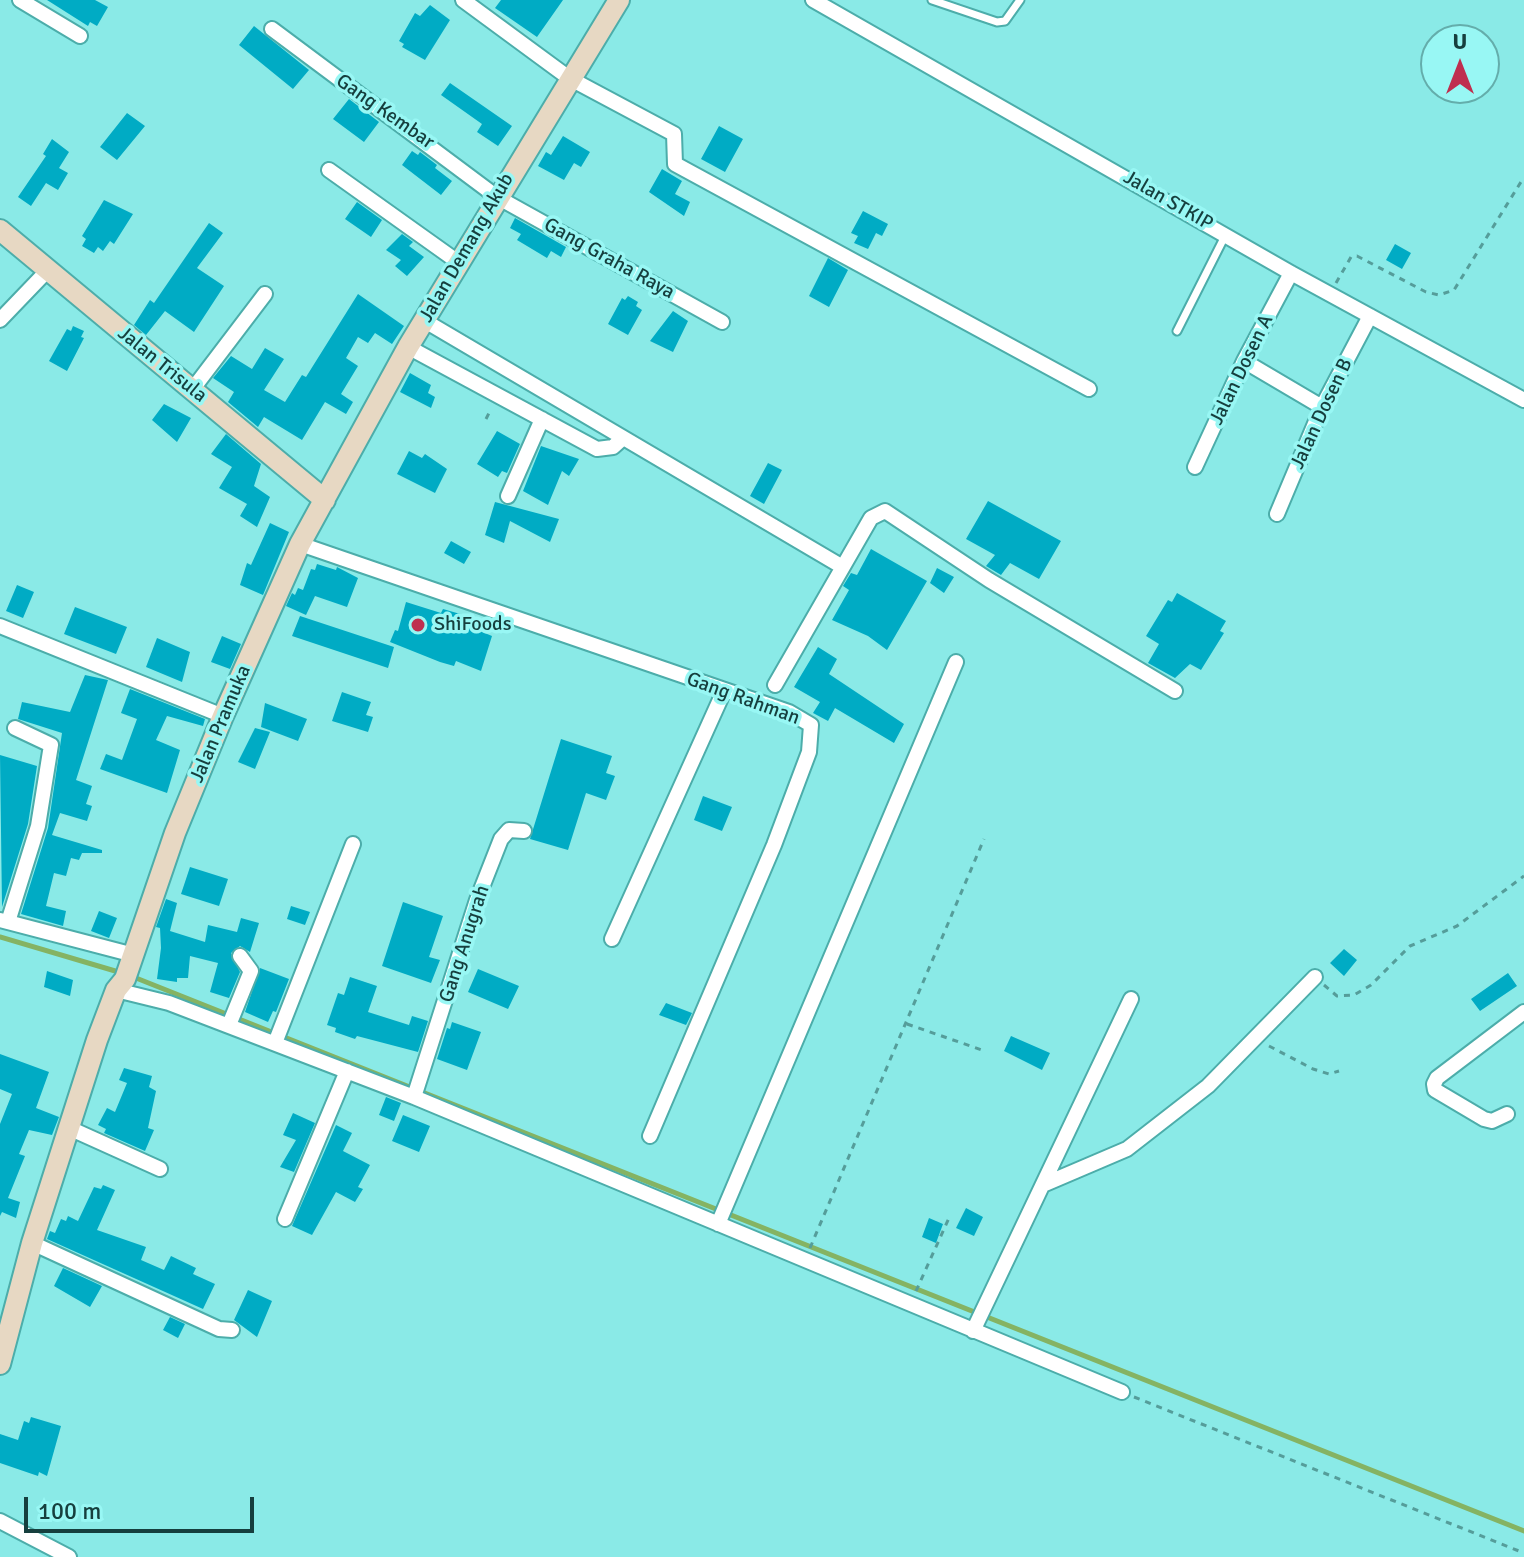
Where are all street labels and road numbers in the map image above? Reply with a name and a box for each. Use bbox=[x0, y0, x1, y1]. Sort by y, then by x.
street label: Gang Kembar bbox=[331, 69, 439, 155]
street label: Jalan STKIP bbox=[1119, 166, 1217, 236]
street label: Jalan Demang Akub bbox=[415, 169, 519, 327]
street label: Gang Graha Raya bbox=[540, 213, 678, 305]
street label: Jalan Dosen A bbox=[1205, 311, 1279, 429]
street label: Jalan Trisula bbox=[113, 322, 211, 408]
street label: Jalan Dosen B bbox=[1286, 355, 1358, 473]
street label: Jalan Pramuka bbox=[185, 662, 257, 786]
street label: Gang Rahman bbox=[683, 667, 803, 731]
street label: Gang Anugrah bbox=[435, 882, 495, 1006]

